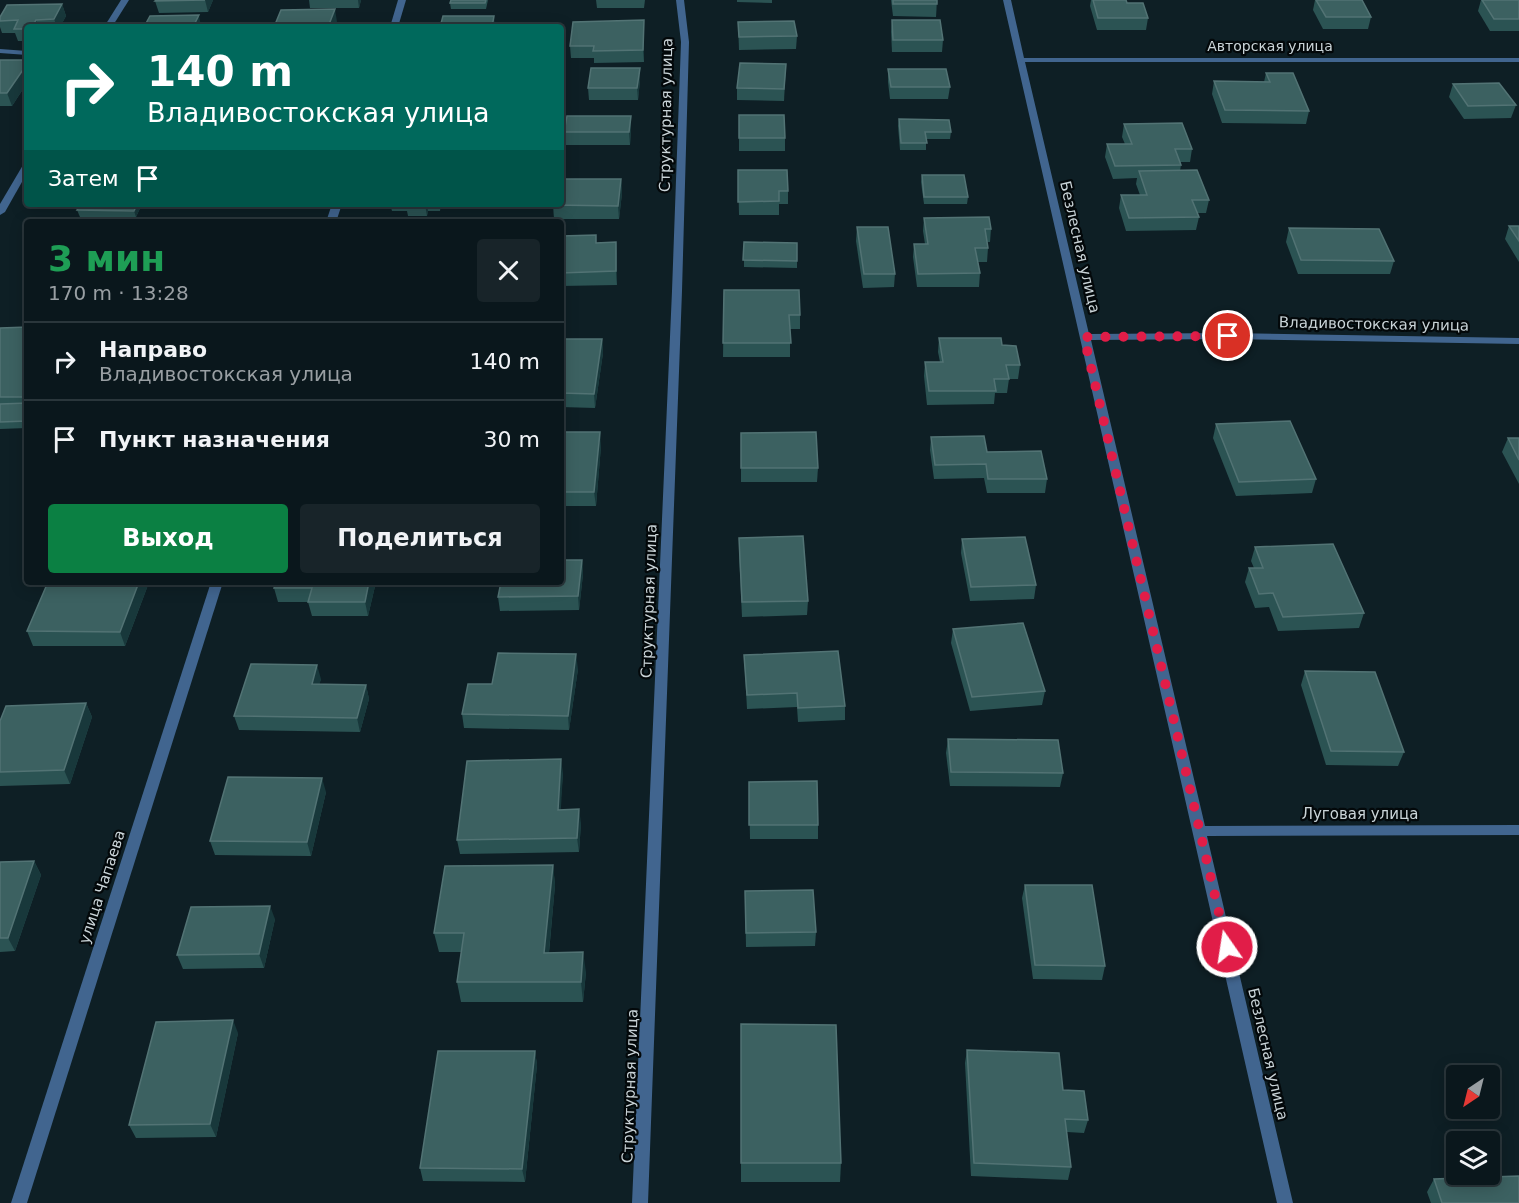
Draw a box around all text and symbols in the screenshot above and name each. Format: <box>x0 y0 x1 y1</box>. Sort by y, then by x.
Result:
street label: Структурная улица <box>656 38 676 192</box>
street label: Авторская улица <box>1207 38 1333 54</box>
text: 140 m <box>147 47 293 96</box>
icon: right <box>48 48 126 126</box>
text: Владивостокская улица <box>147 97 490 128</box>
icon: arrive <box>131 162 164 195</box>
text: Затем <box>48 166 119 191</box>
street label: Безлесная улица <box>1056 179 1104 315</box>
text: 3 мин <box>48 238 165 279</box>
button: close <box>477 239 540 302</box>
text: 170 m · 13:28 <box>48 281 189 305</box>
pin <box>1202 310 1253 361</box>
street label: Владивостокская улица <box>1279 313 1469 335</box>
icon: arrive <box>1211 319 1244 352</box>
text: Направо <box>99 337 207 362</box>
icon: right <box>48 345 81 378</box>
text: 140 m <box>470 349 540 374</box>
text: Владивостокская улица <box>99 362 353 386</box>
icon: arrive <box>48 423 81 456</box>
text: Пункт назначения <box>99 427 330 452</box>
text: 30 m <box>484 427 540 452</box>
button: Выход <box>48 504 288 573</box>
button: Поделиться <box>300 504 540 573</box>
street label: Структурная улица <box>637 524 661 678</box>
street label: Луговая улица <box>1302 805 1418 823</box>
street label: улица Чапаева <box>75 828 129 946</box>
position arrow <box>1195 915 1259 979</box>
street label: Безлесная улица <box>1244 986 1292 1122</box>
street label: Структурная улица <box>618 1009 642 1163</box>
north arrow <box>1446 1065 1500 1119</box>
map controls <box>1446 1065 1500 1185</box>
button: layers <box>1446 1131 1500 1185</box>

